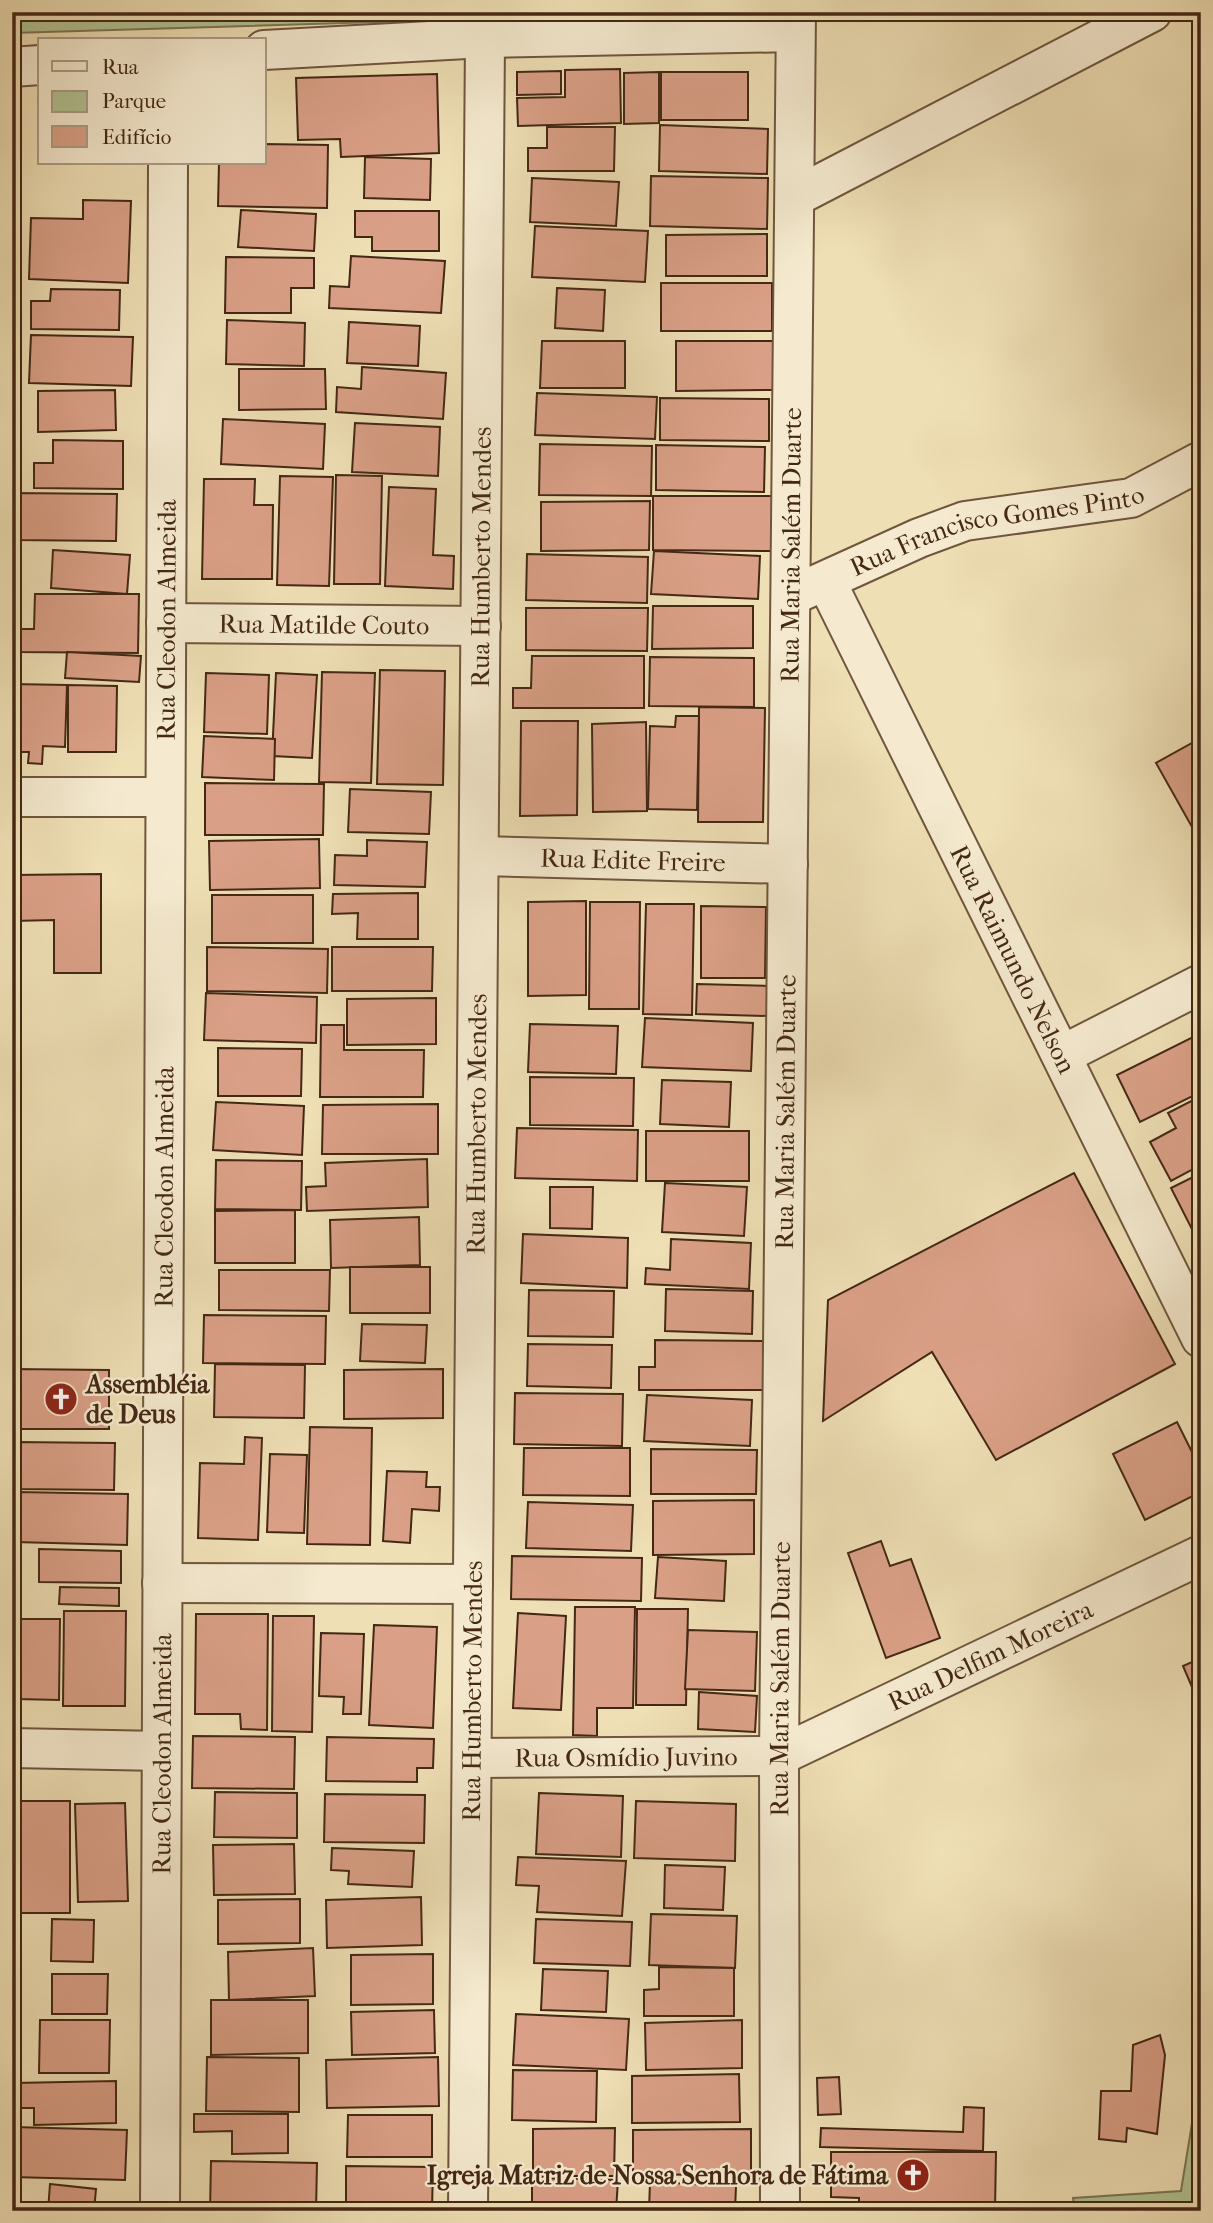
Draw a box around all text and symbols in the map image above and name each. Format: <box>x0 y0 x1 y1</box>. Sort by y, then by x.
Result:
legend <box>38 38 266 164</box>
text: Rua <box>102 55 139 79</box>
text: Parque <box>102 89 166 113</box>
text: Edifício <box>102 125 171 149</box>
street label: Rua Maria Salém Duarte <box>774 407 808 683</box>
street label: Rua Humberto Mendes <box>464 426 497 688</box>
street label: Rua Francisco Gomes Pinto <box>845 478 1150 583</box>
street label: Rua Cleodon Almeida <box>150 498 182 741</box>
street label: Rua Matilde Couto <box>218 608 430 641</box>
street label: Rua Raimundo Nelson <box>944 840 1083 1078</box>
street label: Rua Edite Freire <box>540 842 726 878</box>
street label: Rua Maria Salém Duarte <box>768 974 802 1250</box>
street label: Rua Humberto Mendes <box>460 993 493 1255</box>
street label: Rua Cleodon Almeida <box>148 1065 180 1308</box>
place label: Assembléia de Deus <box>84 1369 210 1430</box>
church icon: Assembléia de Deus <box>42 1380 80 1418</box>
street label: Rua Maria Salém Duarte <box>763 1541 797 1817</box>
street label: Rua Humberto Mendes <box>456 1560 489 1822</box>
street label: Rua Delfim Moreira <box>883 1593 1099 1717</box>
street label: Rua Cleodon Almeida <box>146 1632 178 1875</box>
street label: Rua Osmídio Juvino <box>514 1741 738 1773</box>
church icon: Igreja Matriz de Nossa Senhora de Fátima <box>894 2156 932 2194</box>
place label: Igreja Matriz de Nossa Senhora de Fátima <box>427 2160 889 2191</box>

